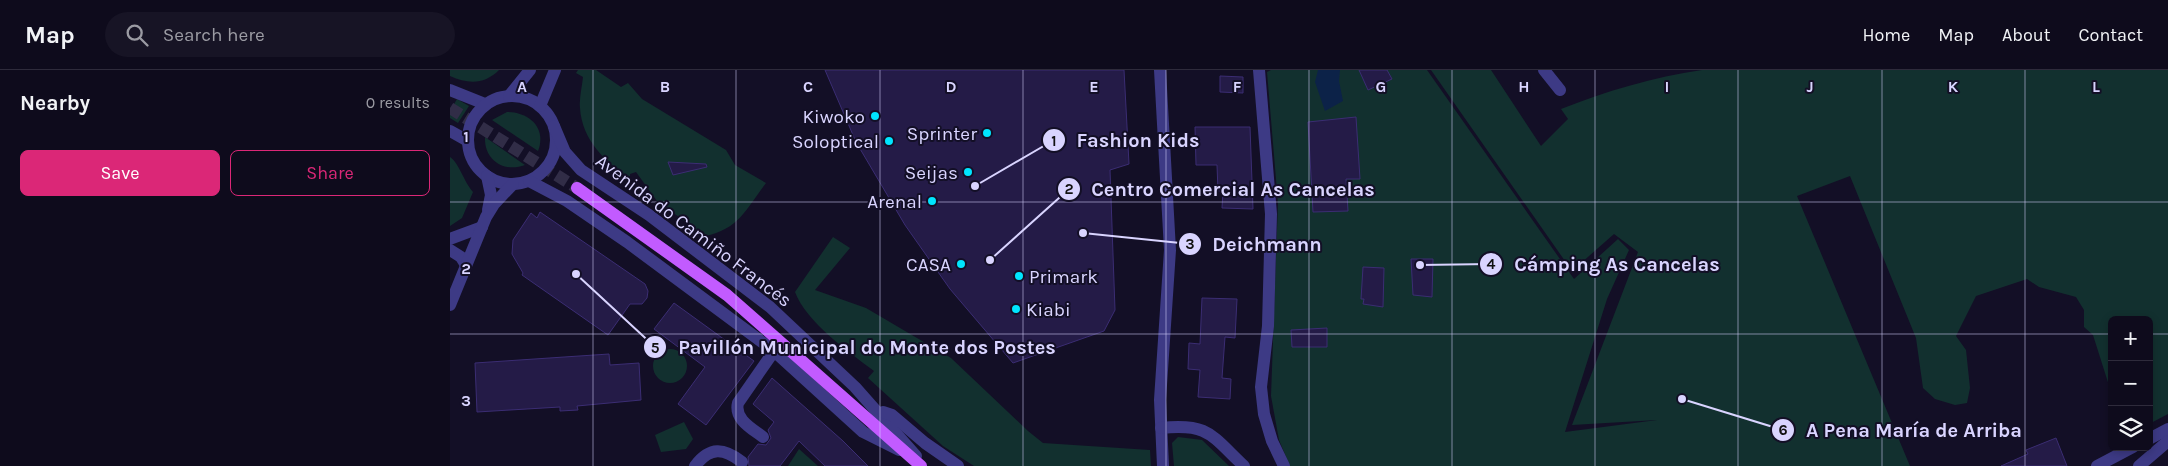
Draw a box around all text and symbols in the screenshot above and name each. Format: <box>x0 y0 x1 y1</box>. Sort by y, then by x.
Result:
search box <box>105 12 455 57</box>
text: Map <box>25 21 75 49</box>
icon: search <box>123 21 151 49</box>
text: Search here <box>163 24 265 46</box>
text: Home <box>1862 24 1910 46</box>
text: Map <box>1938 24 1974 46</box>
text: About <box>2002 24 2051 46</box>
text: Contact <box>2079 24 2143 46</box>
text: A <box>517 77 527 96</box>
text: B <box>660 77 670 96</box>
text: C <box>803 77 813 96</box>
text: D <box>946 77 957 96</box>
text: E <box>1089 77 1099 96</box>
text: F <box>1233 77 1242 96</box>
text: G <box>1376 77 1386 96</box>
text: H <box>1518 77 1530 96</box>
text: I <box>1665 77 1669 96</box>
text: J <box>1806 77 1814 96</box>
text: K <box>1948 77 1959 96</box>
text: L <box>2092 77 2100 96</box>
text: Nearby <box>20 91 90 115</box>
text: 0 results <box>366 93 430 112</box>
place label: Kiwoko <box>803 106 865 128</box>
marker: Kiwoko <box>869 110 881 122</box>
place label: Sprinter <box>907 123 977 145</box>
callout: Fashion Kids <box>1042 123 1210 158</box>
text: 1 <box>463 127 469 146</box>
marker: Sprinter <box>981 127 993 139</box>
text: Fashion Kids <box>1076 129 1200 152</box>
place label: Soloptical <box>792 131 879 153</box>
text: 1 <box>1051 132 1057 150</box>
marker: Soloptical <box>883 135 895 147</box>
button: Save <box>20 150 220 196</box>
button: Share <box>230 150 430 196</box>
street label: Avenida do Camiño Francés <box>591 150 796 312</box>
place label: Seijas <box>905 162 958 184</box>
marker: Seijas <box>962 166 974 178</box>
callout: Centro Comercial As Cancelas <box>1057 171 1385 206</box>
text: Centro Comercial As Cancelas <box>1091 178 1375 201</box>
text: 2 <box>1064 180 1074 198</box>
place label: Arenal <box>867 191 922 213</box>
marker: Arenal <box>926 195 938 207</box>
callout: Deichmann <box>1177 226 1332 261</box>
text: Deichmann <box>1212 233 1322 256</box>
text: 3 <box>1185 235 1195 253</box>
callout: Cámping As Cancelas <box>1479 246 1730 281</box>
text: Cámping As Cancelas <box>1514 253 1720 276</box>
place label: CASA <box>906 254 951 276</box>
text: 4 <box>1487 255 1496 273</box>
marker: CASA <box>955 258 967 270</box>
text: 2 <box>461 259 471 278</box>
place label: Primark <box>1029 266 1098 288</box>
marker: Primark <box>1013 270 1025 282</box>
place label: Kiabi <box>1026 299 1071 321</box>
marker: Kiabi <box>1010 303 1022 315</box>
map controls <box>2108 316 2153 451</box>
button: + <box>2108 316 2153 361</box>
callout: Pavillón Municipal do Monte dos Postes <box>643 330 1066 365</box>
text: Pavillón Municipal do Monte dos Postes <box>678 336 1056 359</box>
text: 5 <box>651 339 660 357</box>
button: − <box>2108 361 2153 406</box>
text: 3 <box>461 391 471 410</box>
button: layers <box>2108 406 2153 451</box>
callout: A Pena María de Arriba <box>1771 412 2032 447</box>
text: A Pena María de Arriba <box>1806 419 2022 442</box>
text: 6 <box>1778 421 1788 439</box>

